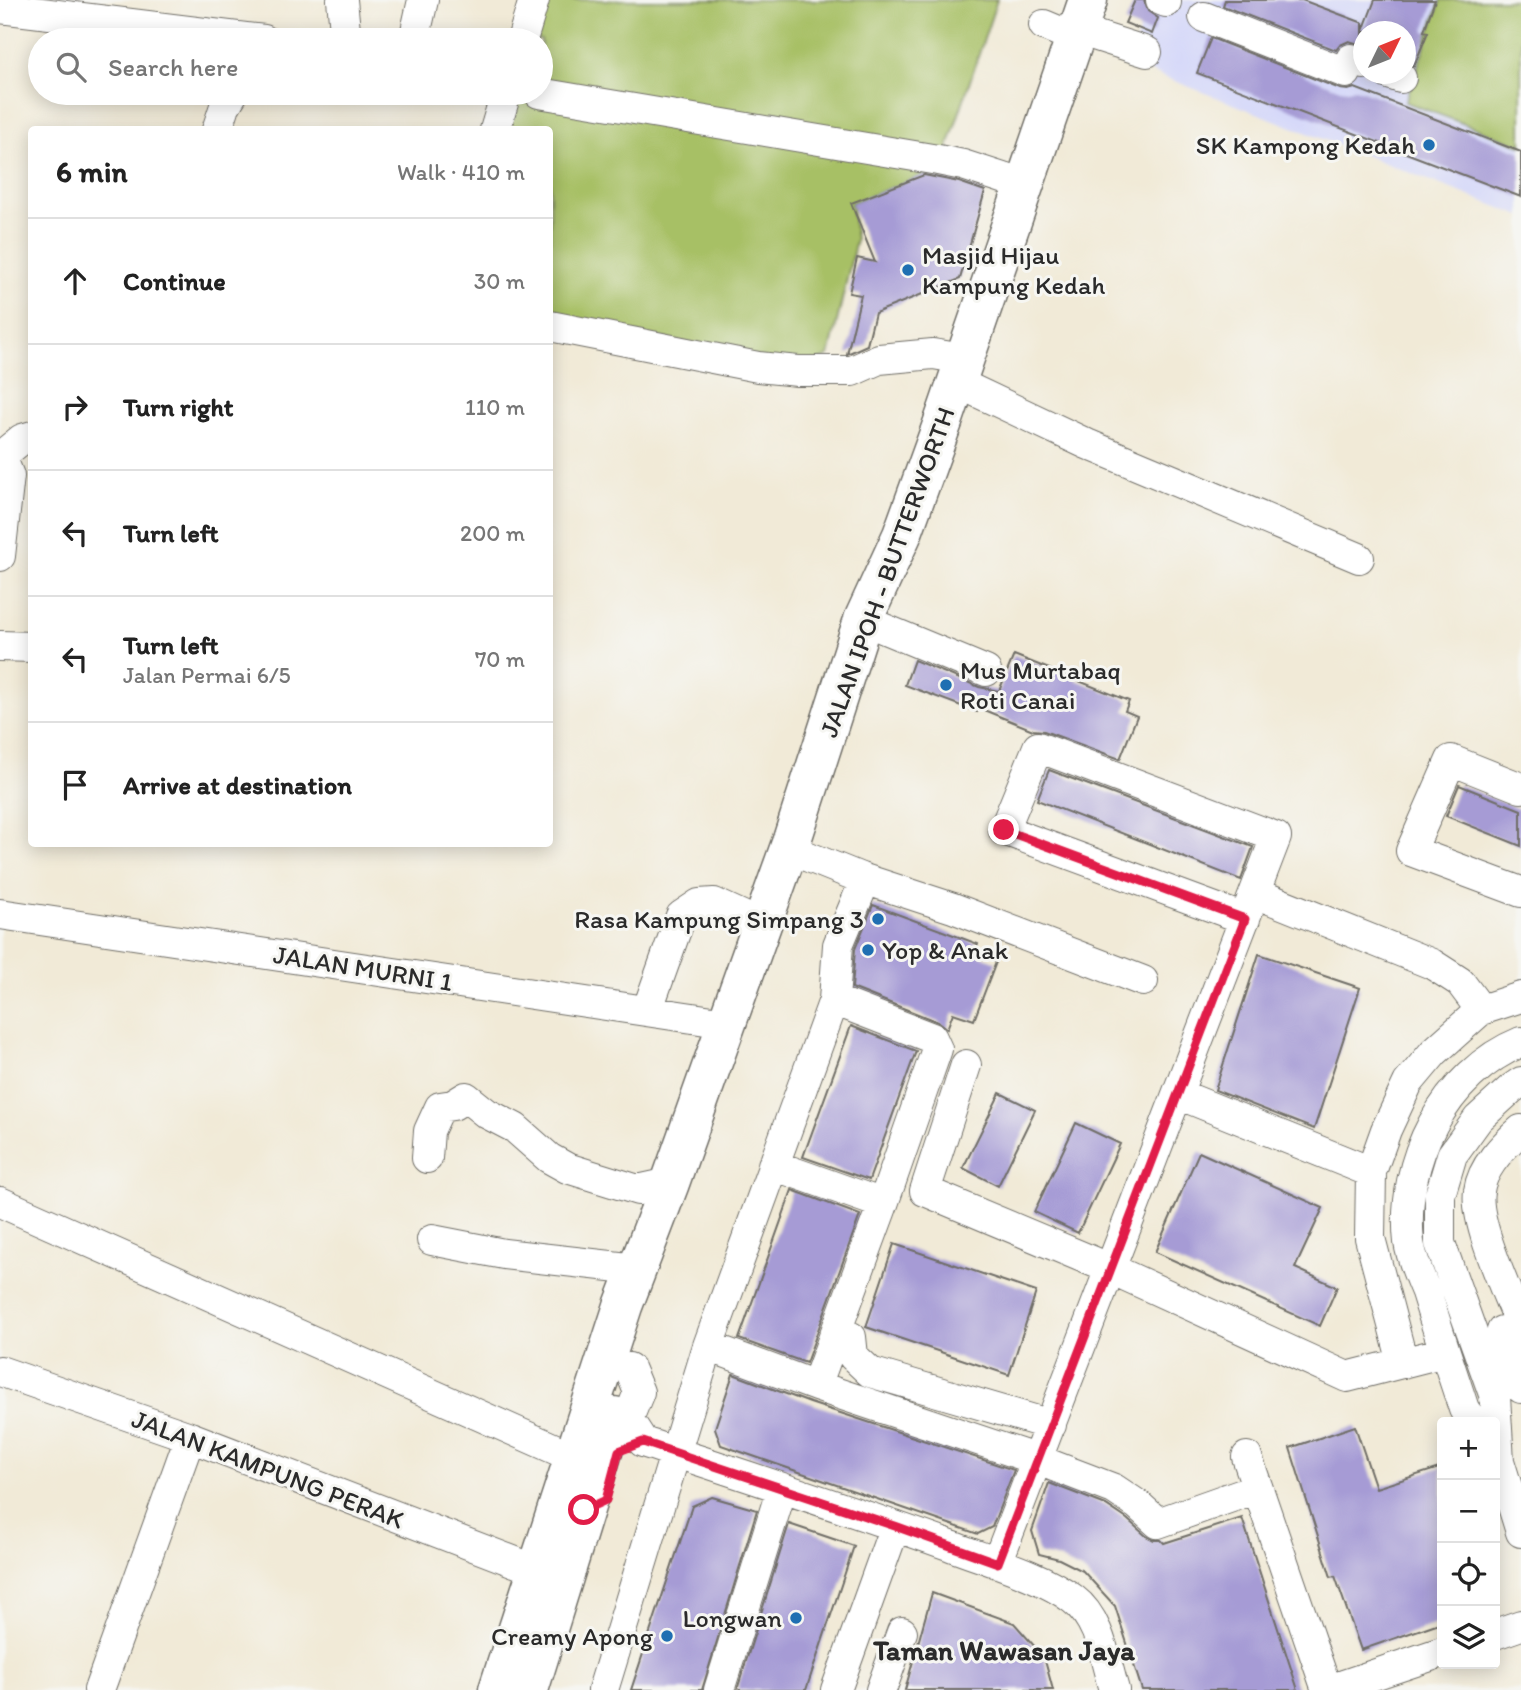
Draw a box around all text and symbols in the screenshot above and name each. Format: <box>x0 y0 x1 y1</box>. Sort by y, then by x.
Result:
north arrow <box>1353 21 1416 84</box>
search box <box>28 28 553 105</box>
icon: search <box>52 48 90 86</box>
text: Search here <box>108 51 238 83</box>
place label: SK Kampong Kedah <box>1196 129 1415 161</box>
marker: SK Kampong Kedah <box>1421 137 1437 153</box>
text: 6 min <box>56 153 128 190</box>
text: Walk · 410 m <box>397 158 525 186</box>
place label: Masjid Hijau Kampung Kedah <box>922 239 1106 301</box>
icon: ahead <box>56 262 94 300</box>
marker: Masjid Hijau Kampung Kedah <box>900 262 916 278</box>
text: Continue <box>123 265 226 297</box>
text: 30 m <box>474 267 525 295</box>
icon: right <box>56 388 94 426</box>
text: Turn right <box>123 391 234 423</box>
text: 110 m <box>465 393 525 421</box>
street label: JALAN IPOH - BUTTERWORTH <box>812 402 962 742</box>
icon: left <box>56 514 94 552</box>
text: Turn left <box>123 517 219 549</box>
text: 200 m <box>460 519 525 547</box>
text: Turn left <box>123 629 219 661</box>
icon: left <box>56 640 94 678</box>
text: 70 m <box>475 645 525 673</box>
place label: Mus Murtabaq Roti Canai <box>960 654 1121 716</box>
text: Jalan Permai 6/5 <box>123 661 291 689</box>
marker: Mus Murtabaq Roti Canai <box>938 677 954 693</box>
icon: arrive <box>56 766 94 804</box>
text: Arrive at destination <box>123 769 352 801</box>
route end <box>988 814 1019 845</box>
place label: Rasa Kampung Simpang 3 <box>574 903 864 935</box>
marker: Rasa Kampung Simpang 3 <box>870 911 886 927</box>
place label: Yop & Anak <box>882 934 1009 966</box>
street label: JALAN MURNI 1 <box>271 938 455 998</box>
marker: Yop & Anak <box>860 942 876 958</box>
street label: JALAN KAMPUNG PERAK <box>128 1402 408 1536</box>
map controls <box>1437 1417 1500 1669</box>
button: + <box>1437 1417 1500 1480</box>
button: − <box>1437 1480 1500 1543</box>
route start <box>568 1494 599 1525</box>
button: locate <box>1437 1543 1500 1606</box>
place label: Longwan <box>682 1602 782 1634</box>
button: layers <box>1437 1606 1500 1669</box>
marker: Longwan <box>788 1610 804 1626</box>
place label: Creamy Apong <box>491 1620 654 1652</box>
marker: Creamy Apong <box>659 1628 675 1644</box>
district label: Taman Wawasan Jaya <box>872 1633 1135 1667</box>

